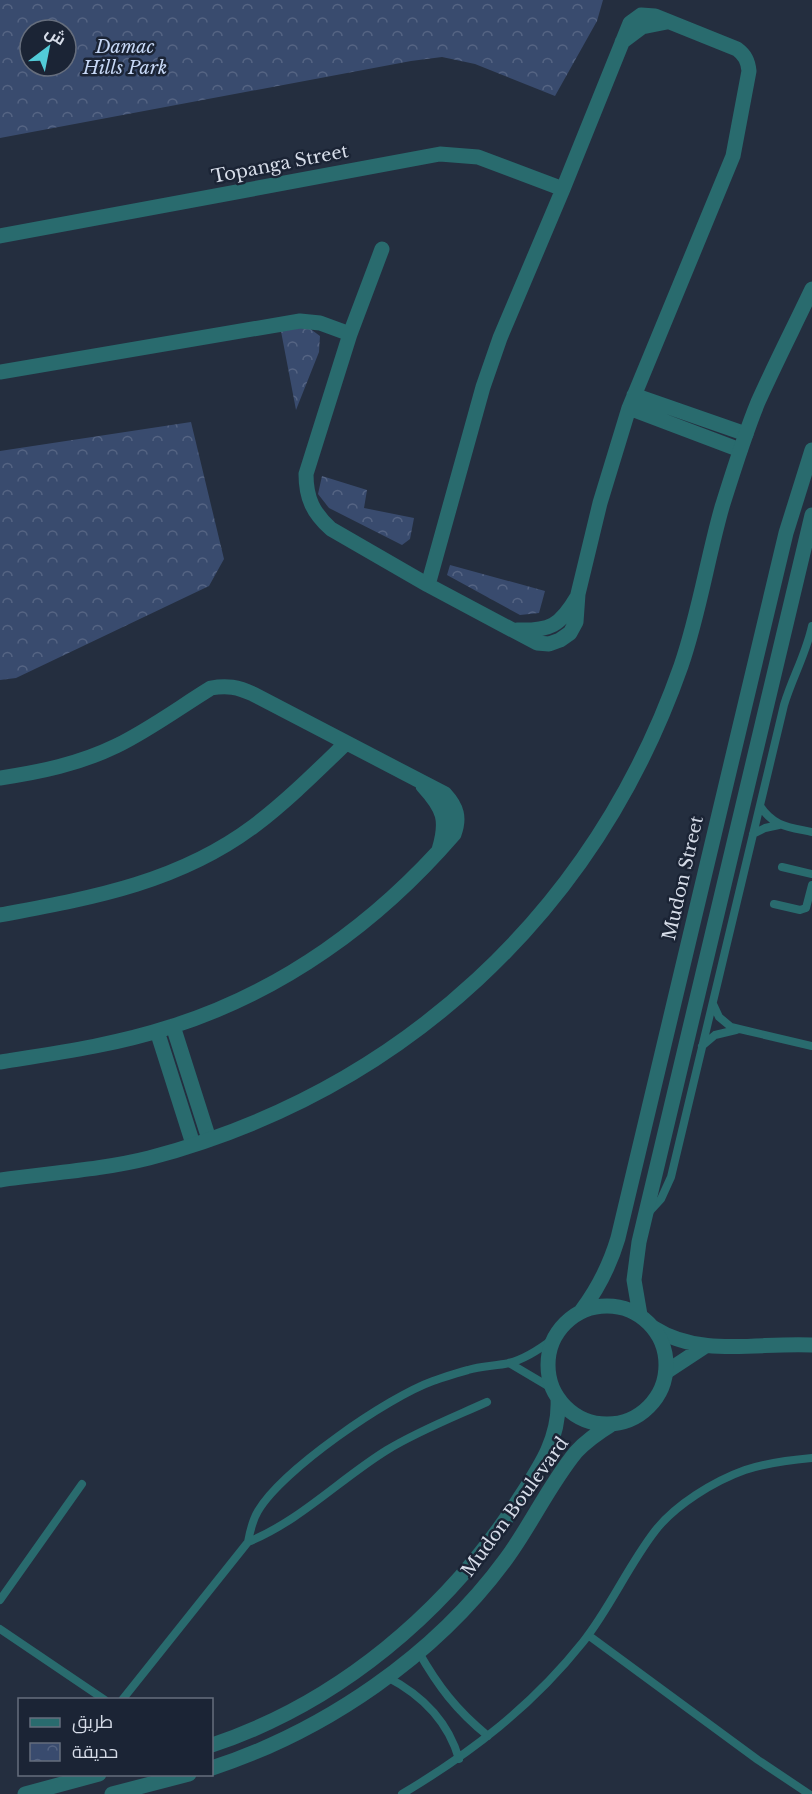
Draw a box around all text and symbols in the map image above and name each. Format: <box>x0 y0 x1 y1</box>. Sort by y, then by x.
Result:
north arrow <box>18 18 78 78</box>
text: ش <box>42 21 70 49</box>
park label: Damac Hills Park <box>82 36 167 79</box>
street label: Topanga Street <box>210 140 350 188</box>
street label: Mudon Street <box>658 813 708 942</box>
street label: Mudon Boulevard <box>457 1433 573 1581</box>
legend <box>18 1698 213 1776</box>
text: طريق <box>72 1711 113 1734</box>
text: حديقة <box>72 1741 118 1763</box>

